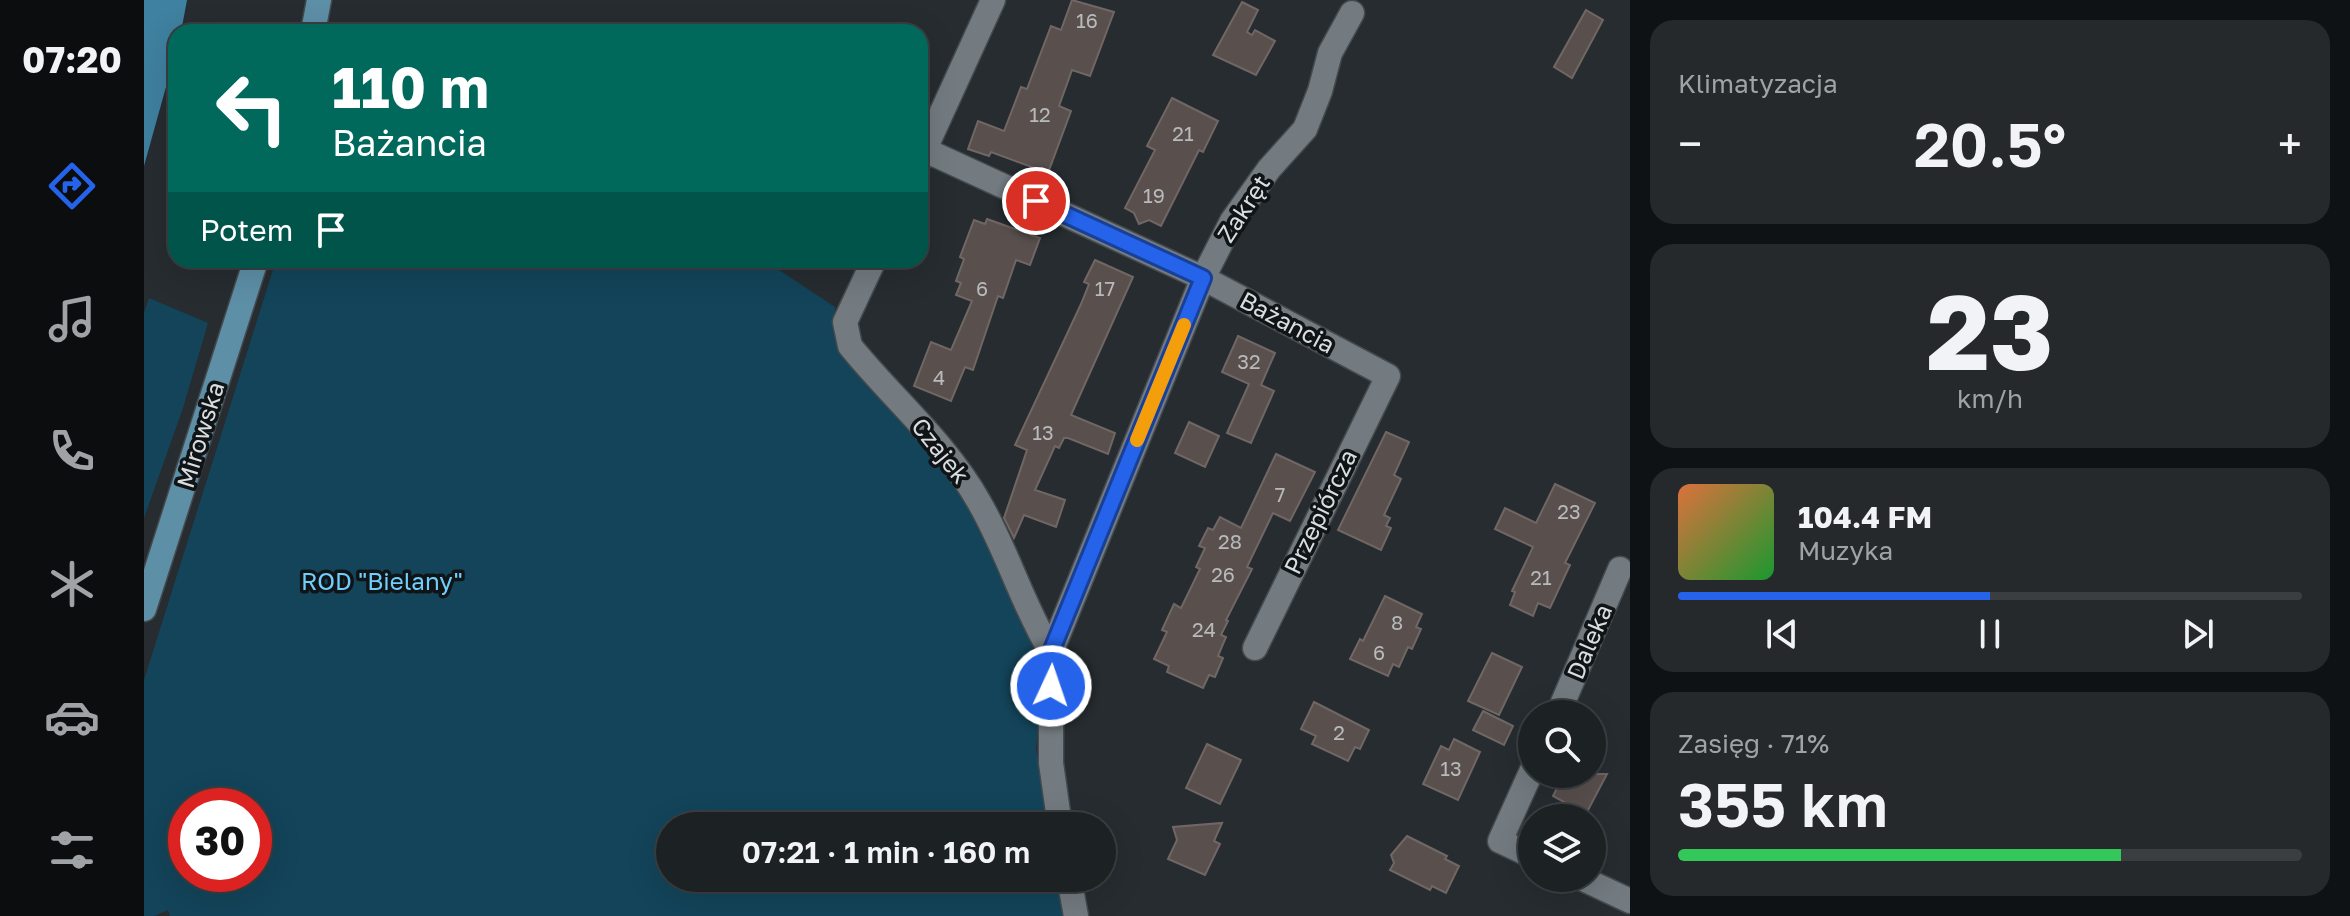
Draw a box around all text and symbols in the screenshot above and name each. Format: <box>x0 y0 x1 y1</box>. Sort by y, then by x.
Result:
house number: 16 <box>1076 8 1098 32</box>
text: 07:20 <box>22 38 122 81</box>
text: 110 m <box>332 53 489 120</box>
icon: left <box>200 56 304 160</box>
text: Klimatyzacja <box>1678 68 1838 99</box>
house number: 12 <box>1029 102 1051 126</box>
text: 20.5° <box>1914 108 2066 180</box>
text: − <box>1678 117 1702 170</box>
text: + <box>2278 117 2302 170</box>
text: Bażancia <box>332 121 487 164</box>
house number: 21 <box>1172 121 1194 145</box>
icon: directions <box>44 158 100 214</box>
pin <box>1002 167 1070 235</box>
street label: Zakręt <box>1210 169 1275 247</box>
icon: arrive <box>1014 179 1058 223</box>
house number: 19 <box>1143 183 1165 207</box>
icon: arrive <box>309 208 353 252</box>
text: Potem <box>200 212 293 248</box>
text: 23 <box>1927 268 2053 393</box>
house number: 6 <box>976 276 988 300</box>
house number: 17 <box>1095 276 1115 300</box>
street label: Bażancia <box>1235 285 1340 359</box>
icon: music <box>44 291 100 347</box>
house number: 32 <box>1237 349 1261 373</box>
house number: 4 <box>933 365 945 389</box>
street label: Mirowska <box>170 378 229 491</box>
text: km/h <box>1957 383 2023 414</box>
street label: Czajek <box>906 411 976 489</box>
house number: 13 <box>1032 420 1054 444</box>
icon: phone <box>44 423 100 479</box>
street label: Przepiórcza <box>1277 444 1362 578</box>
house number: 7 <box>1275 482 1285 506</box>
house number: 23 <box>1557 499 1581 523</box>
text: 104.4 FM <box>1798 499 1932 535</box>
house number: 28 <box>1218 529 1242 553</box>
text: Muzyka <box>1798 535 1893 566</box>
icon: climate <box>44 556 100 612</box>
house number: 26 <box>1211 562 1235 586</box>
house number: 21 <box>1530 565 1552 589</box>
park label: ROD "Bielany" <box>301 566 463 595</box>
street label: Daleka <box>1560 600 1617 683</box>
house number: 8 <box>1391 610 1403 634</box>
icon: previous <box>1760 612 1804 656</box>
icon: pause <box>1968 612 2012 656</box>
icon: next <box>2176 612 2220 656</box>
house number: 24 <box>1192 617 1216 641</box>
house number: 6 <box>1373 640 1385 664</box>
position arrow <box>1009 644 1093 728</box>
icon: car <box>44 689 100 745</box>
map controls <box>1518 700 1606 892</box>
button: search <box>1518 700 1606 788</box>
house number: 2 <box>1333 720 1345 744</box>
text: Zasięg · 71% <box>1678 728 1829 759</box>
house number: 13 <box>1440 756 1462 780</box>
text: 355 km <box>1678 768 1888 840</box>
speed limit sign: 30 <box>168 788 272 892</box>
button: layers <box>1518 804 1606 892</box>
icon: filters <box>44 822 100 878</box>
text: 07:21 · 1 min · 160 m <box>742 834 1030 870</box>

